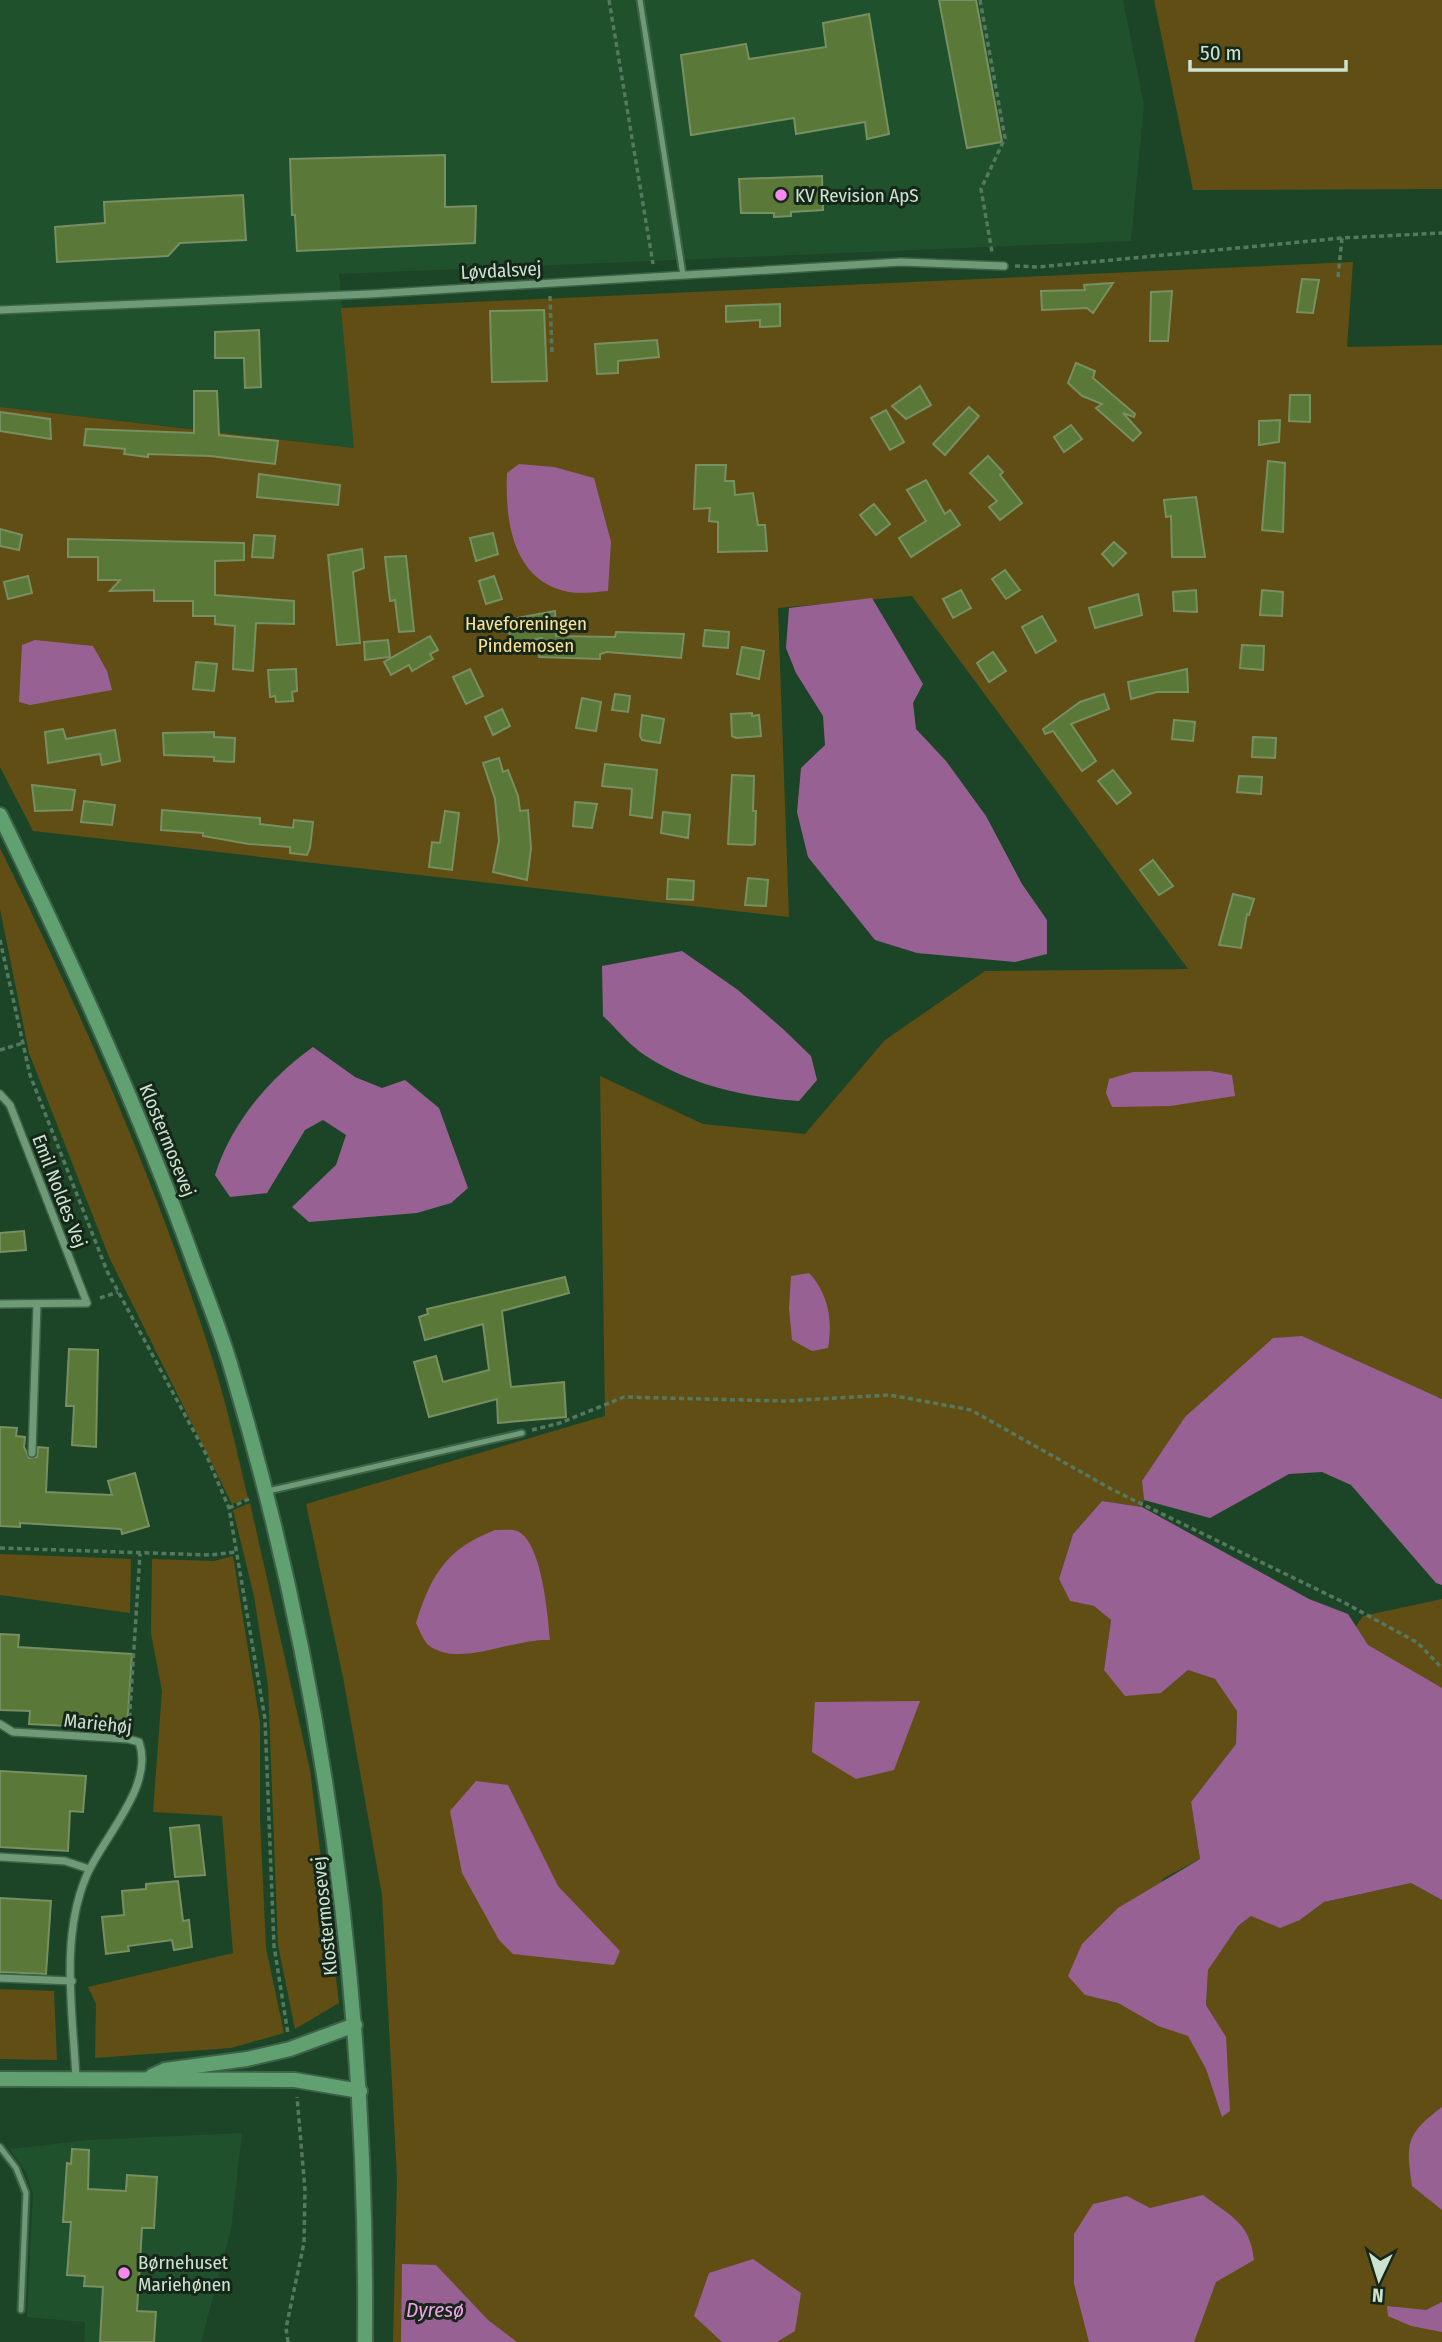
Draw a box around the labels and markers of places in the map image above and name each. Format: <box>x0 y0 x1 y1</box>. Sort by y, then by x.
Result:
place label: KV Revision ApS <box>795 184 919 207</box>
marker: KV Revision ApS <box>773 187 789 203</box>
place label: Børnehuset Mariehønen <box>138 2251 231 2296</box>
marker: Børnehuset Mariehønen <box>116 2265 132 2281</box>

